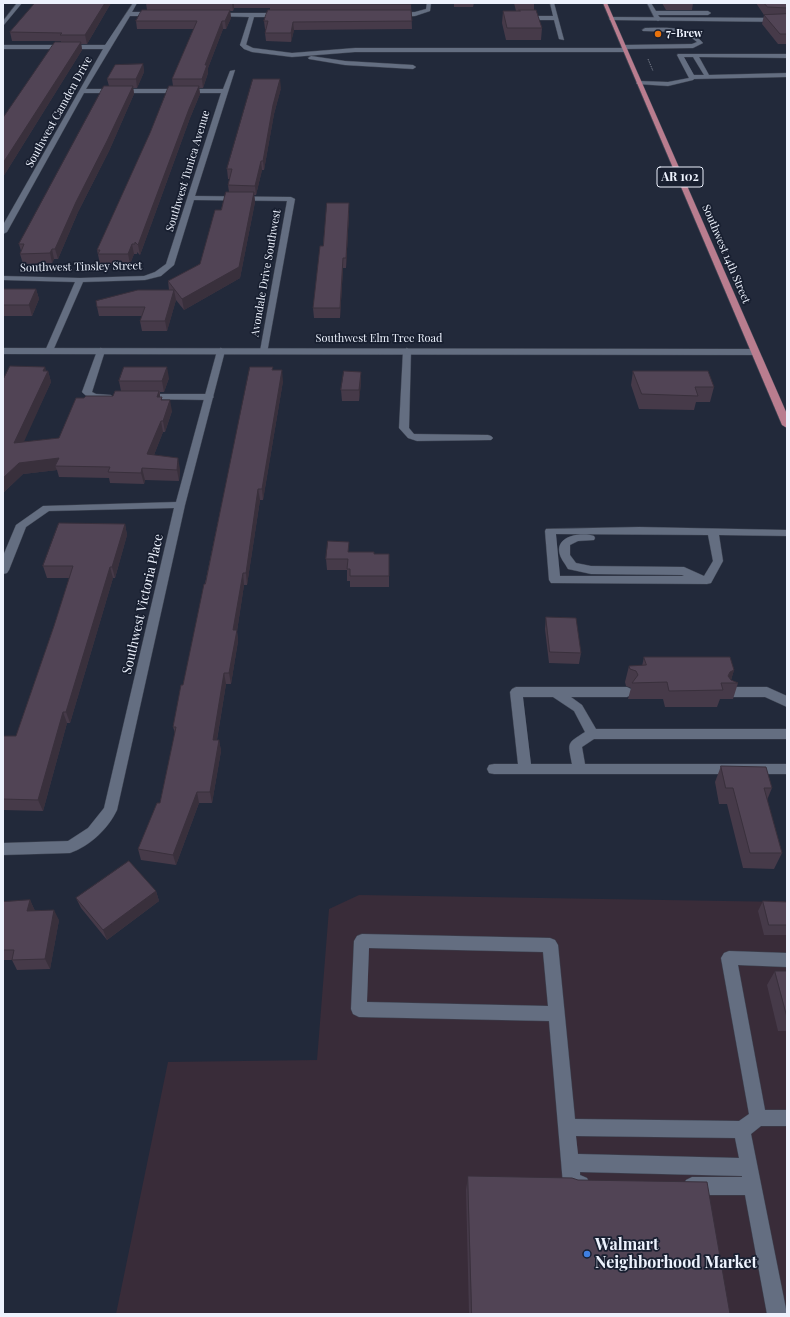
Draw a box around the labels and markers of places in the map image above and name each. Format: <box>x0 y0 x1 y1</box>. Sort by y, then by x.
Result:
place label: 7-Brew <box>666 27 703 41</box>
marker: 7-Brew <box>653 29 663 39</box>
place label: Walmart Neighborhood Market <box>595 1235 757 1273</box>
marker: Walmart Neighborhood Market <box>582 1249 592 1259</box>

